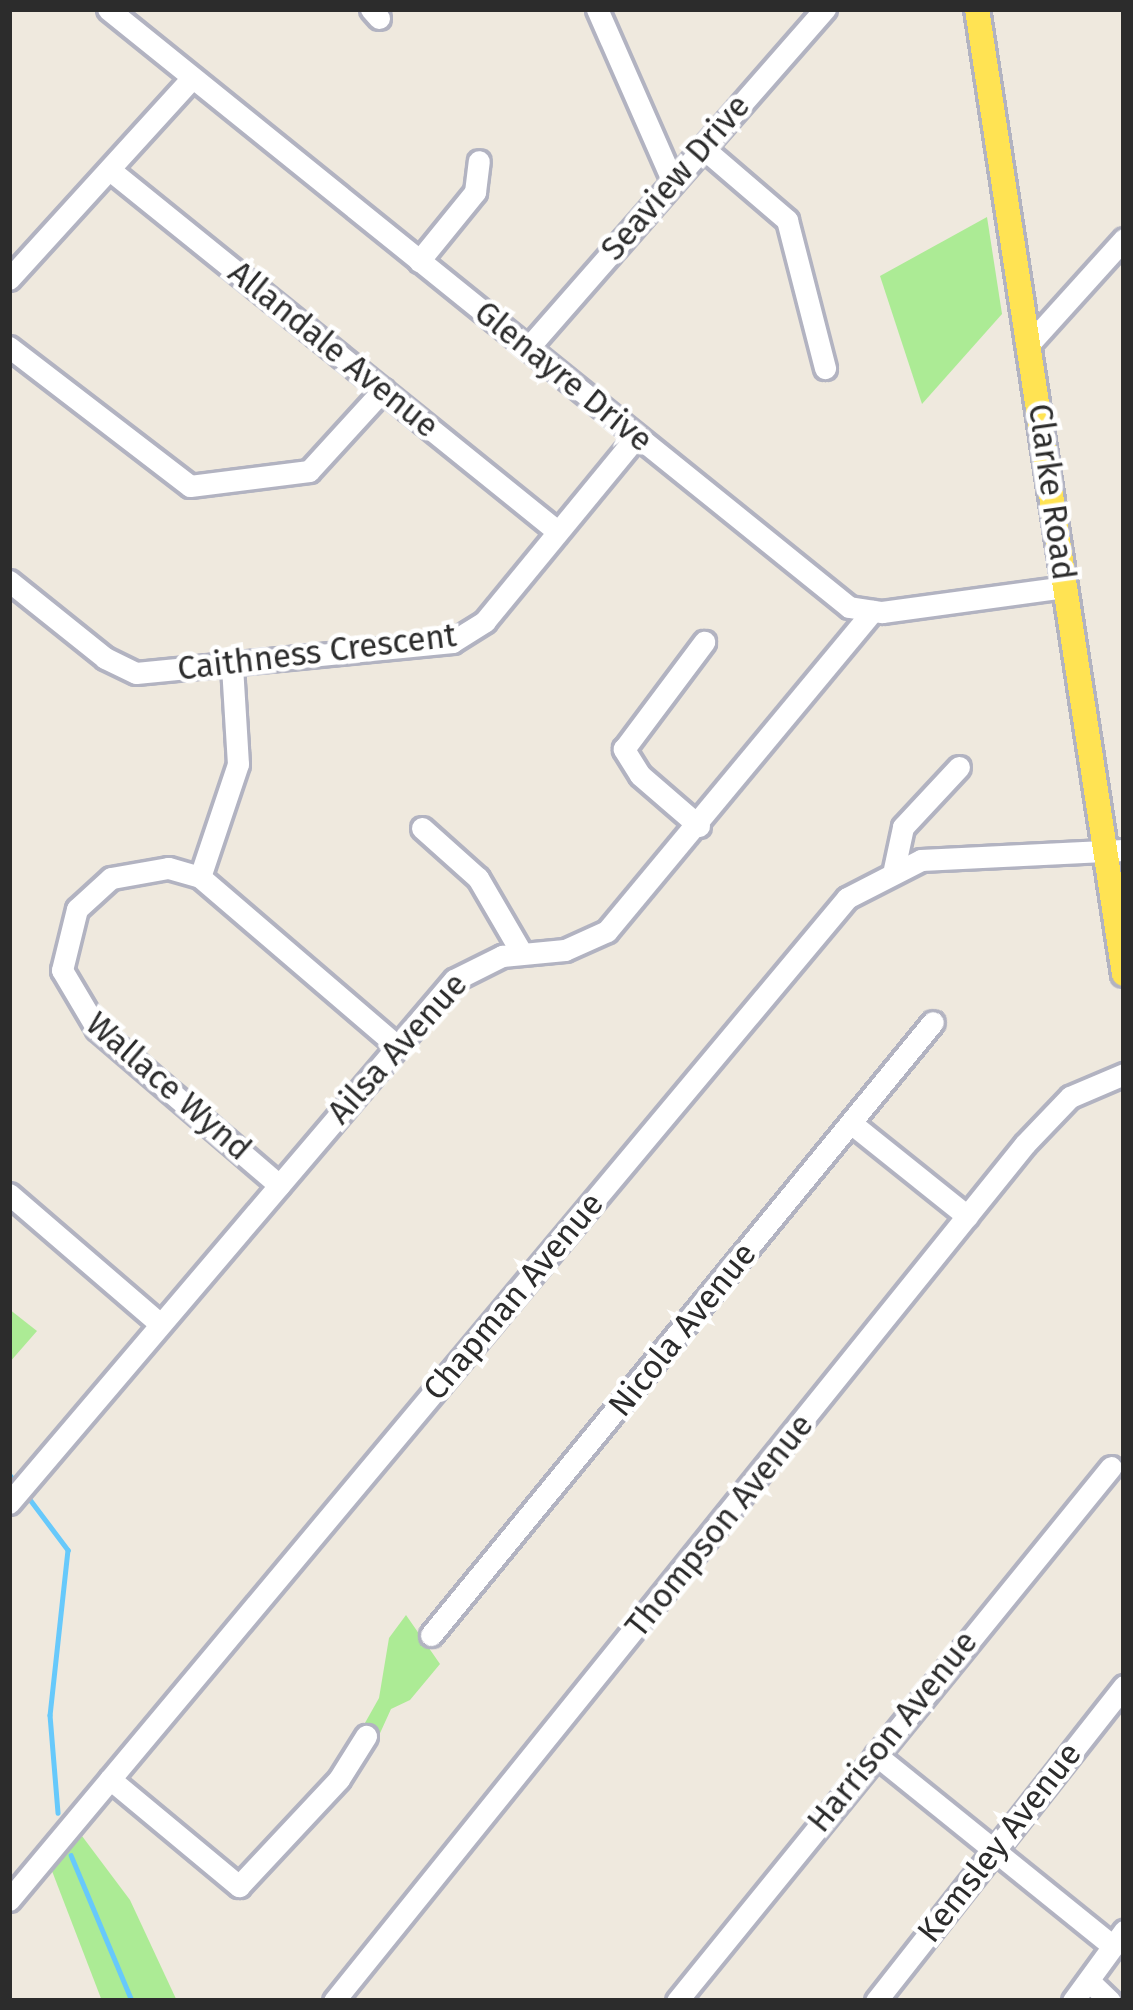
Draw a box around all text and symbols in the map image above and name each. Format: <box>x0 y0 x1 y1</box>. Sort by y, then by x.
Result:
street label: Seaview Drive <box>593 87 759 269</box>
street label: Allandale Avenue <box>220 253 446 447</box>
street label: Glenayre Drive <box>466 293 660 461</box>
street label: Clarke Road <box>1019 401 1083 583</box>
street label: Caithness Crescent <box>175 616 459 690</box>
street label: Ailsa Avenue <box>320 965 476 1133</box>
street label: Wallace Wynd <box>77 1005 259 1169</box>
street label: Chapman Avenue <box>416 1185 612 1409</box>
street label: Nicola Avenue <box>601 1235 765 1425</box>
street label: Thompson Avenue <box>618 1406 822 1646</box>
street label: Harrison Avenue <box>800 1623 986 1841</box>
street label: Kemsley Avenue <box>910 1735 1090 1951</box>

